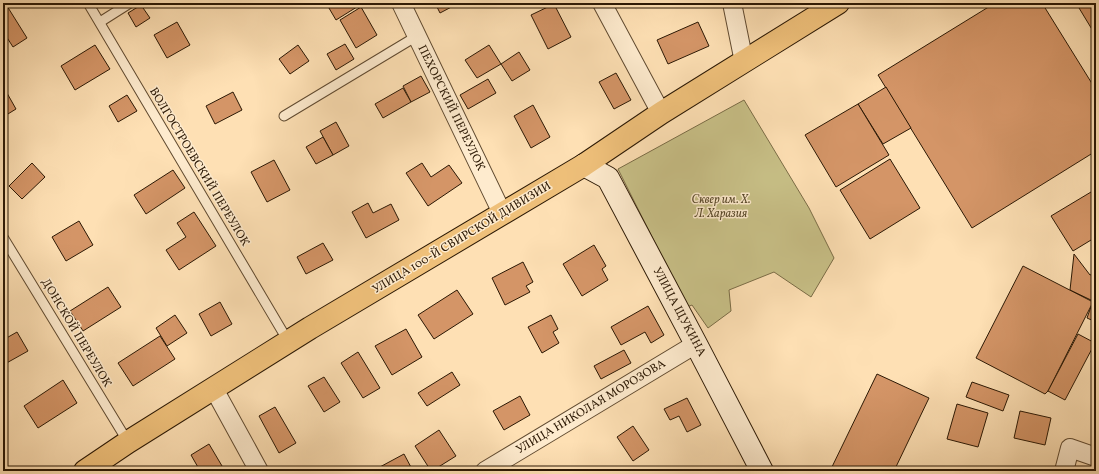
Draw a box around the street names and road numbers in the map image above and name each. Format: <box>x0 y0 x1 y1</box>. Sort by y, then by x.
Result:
street label: ПЕХОРСКИЙ ПЕРЕУЛОК <box>414 42 489 174</box>
street label: ВОЛГОСТРОЕВСКИЙ ПЕРЕУЛОК <box>145 84 254 249</box>
street label: УЛИЦА 100-Й СВИРСКОЙ ДИВИЗИИ <box>369 177 554 298</box>
street label: УЛИЦА ЩУКИНА <box>649 265 710 360</box>
street label: ДОНСКОЙ ПЕРЕУЛОК <box>37 275 116 390</box>
street label: УЛИЦА НИКОЛАЯ МОРОЗОВА <box>513 356 669 458</box>

